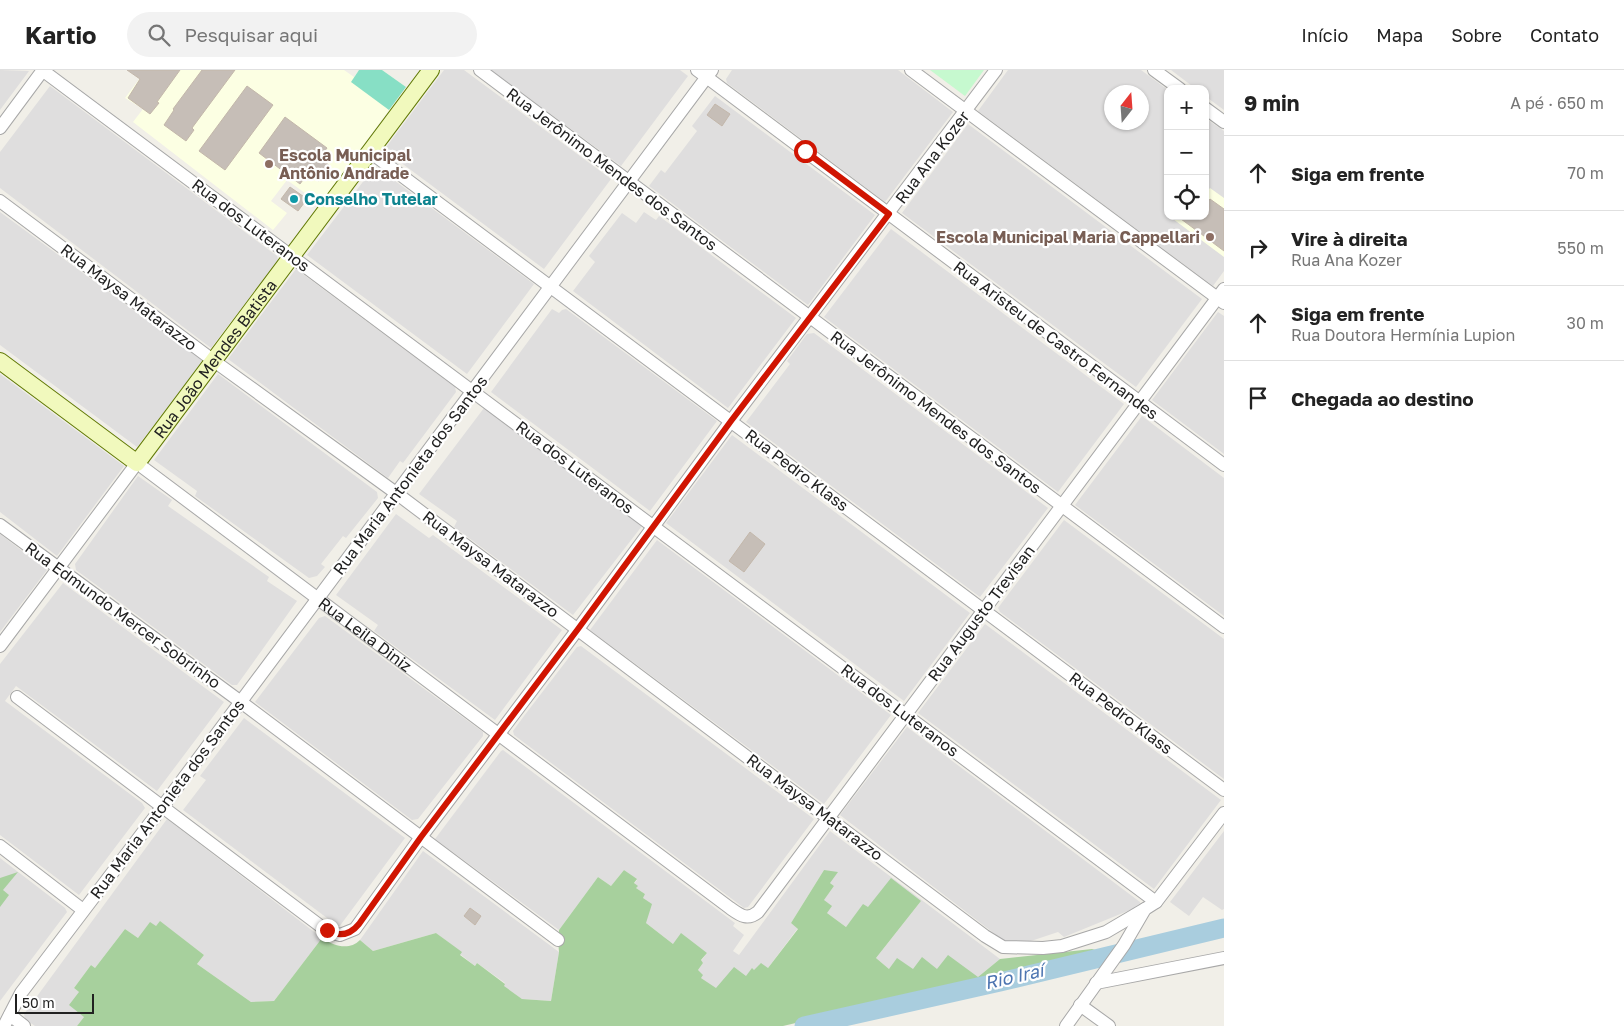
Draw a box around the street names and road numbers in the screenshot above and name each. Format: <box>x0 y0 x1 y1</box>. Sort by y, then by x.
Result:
street label: Rua Jerônimo Mendes dos Santos <box>503 83 721 255</box>
street label: Rua Ana Kozer <box>891 107 973 207</box>
street label: Rua dos Luteranos <box>188 174 314 276</box>
street label: Rua Maysa Matarazzo <box>57 239 201 355</box>
street label: Rua Aristeu de Castro Fernandes <box>950 256 1162 424</box>
street label: Rua João Mendes Batista <box>149 275 281 442</box>
street label: Rua Jerônimo Mendes dos Santos <box>827 326 1045 498</box>
street label: Rua Maria Antonieta dos Santos <box>329 371 491 579</box>
street label: Rua dos Luteranos <box>512 416 638 518</box>
street label: Rua Pedro Klass <box>741 425 853 515</box>
street label: Rua Maysa Matarazzo <box>419 506 563 622</box>
street label: Rua Edmundo Mercer Sobrinho <box>21 537 225 693</box>
street label: Rua Augusto Trevisan <box>923 541 1039 685</box>
street label: Rua Leila Diniz <box>315 593 416 676</box>
street label: Rua dos Luteranos <box>837 659 963 761</box>
street label: Rua Pedro Klass <box>1065 668 1177 758</box>
street label: Rua Maria Antonieta dos Santos <box>86 695 248 903</box>
street label: Rua Maysa Matarazzo <box>743 749 887 865</box>

